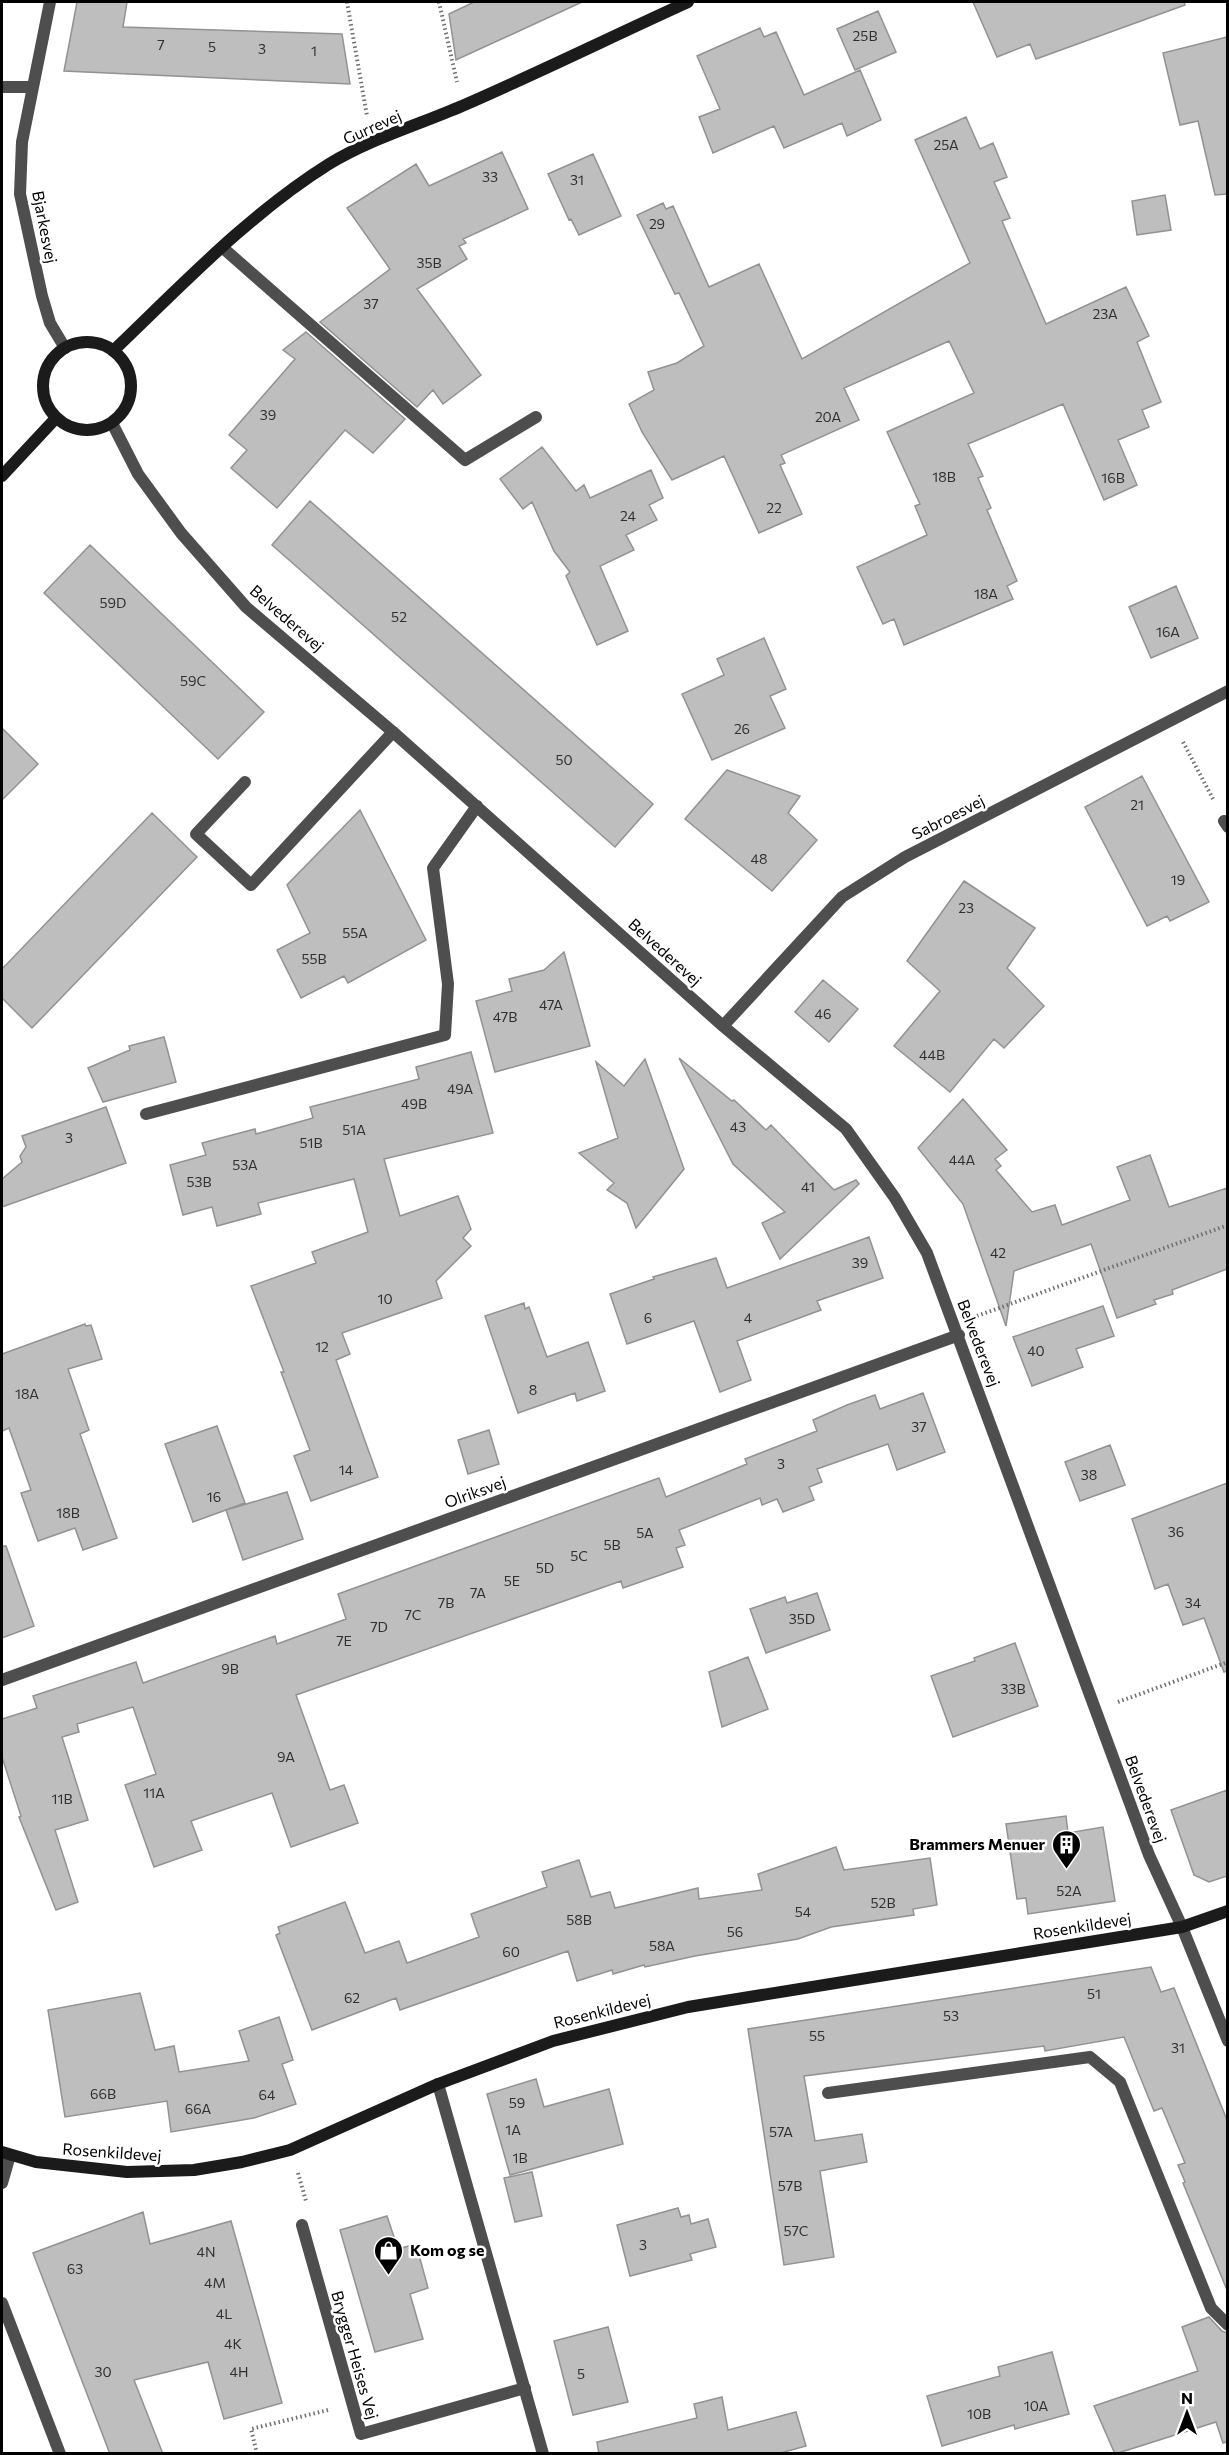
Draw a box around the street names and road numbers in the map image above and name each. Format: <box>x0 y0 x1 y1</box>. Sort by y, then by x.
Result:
street label: Gurrevej <box>340 105 404 148</box>
street label: Bjarkesvej <box>29 189 62 265</box>
street label: Belvederevej <box>247 580 328 655</box>
street label: Sabroesvej <box>908 790 987 843</box>
street label: Belvederevej <box>625 914 706 989</box>
street label: Belvederevej <box>954 1297 1005 1389</box>
street label: Olriksvej <box>442 1472 508 1511</box>
street label: Belvederevej <box>1122 1753 1171 1845</box>
street label: Rosenkildevej <box>1031 1908 1132 1943</box>
street label: Rosenkildevej <box>551 1989 652 2032</box>
street label: Rosenkildevej <box>62 2139 162 2164</box>
street label: Brygger Heises Vej <box>328 2288 383 2421</box>

